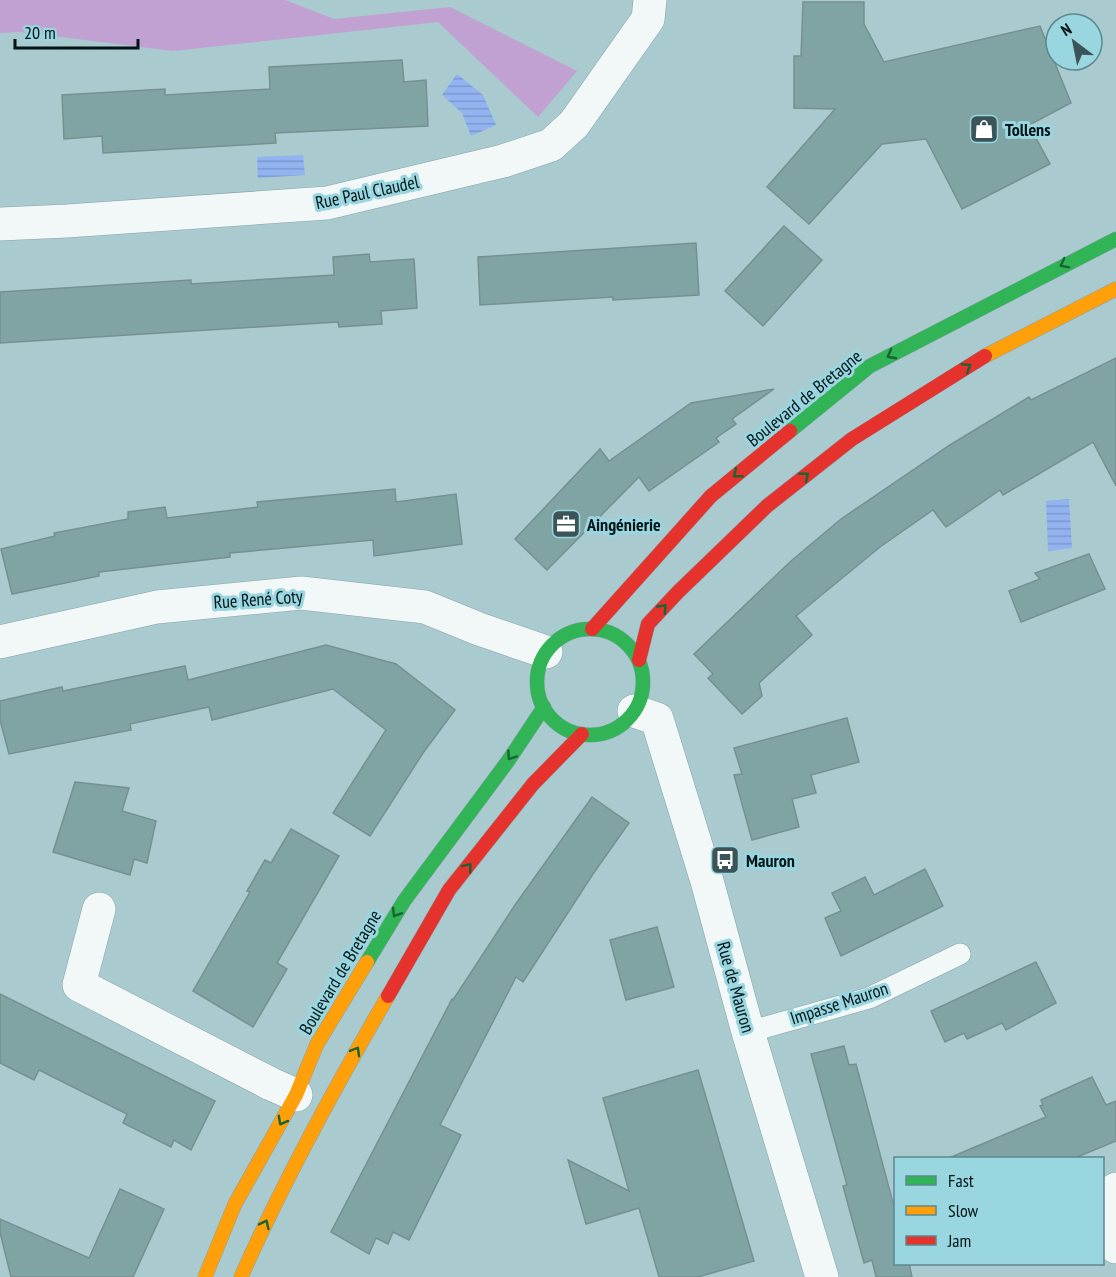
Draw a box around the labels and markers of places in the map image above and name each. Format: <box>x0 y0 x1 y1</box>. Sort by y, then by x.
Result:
shop icon: Tollens <box>968 113 1000 145</box>
place label: Tollens <box>1005 118 1051 141</box>
office icon: Aingénierie <box>550 508 582 540</box>
place label: Aingénierie <box>586 513 661 536</box>
bus stop icon: Mauron <box>709 844 741 876</box>
place label: Mauron <box>746 849 795 872</box>

